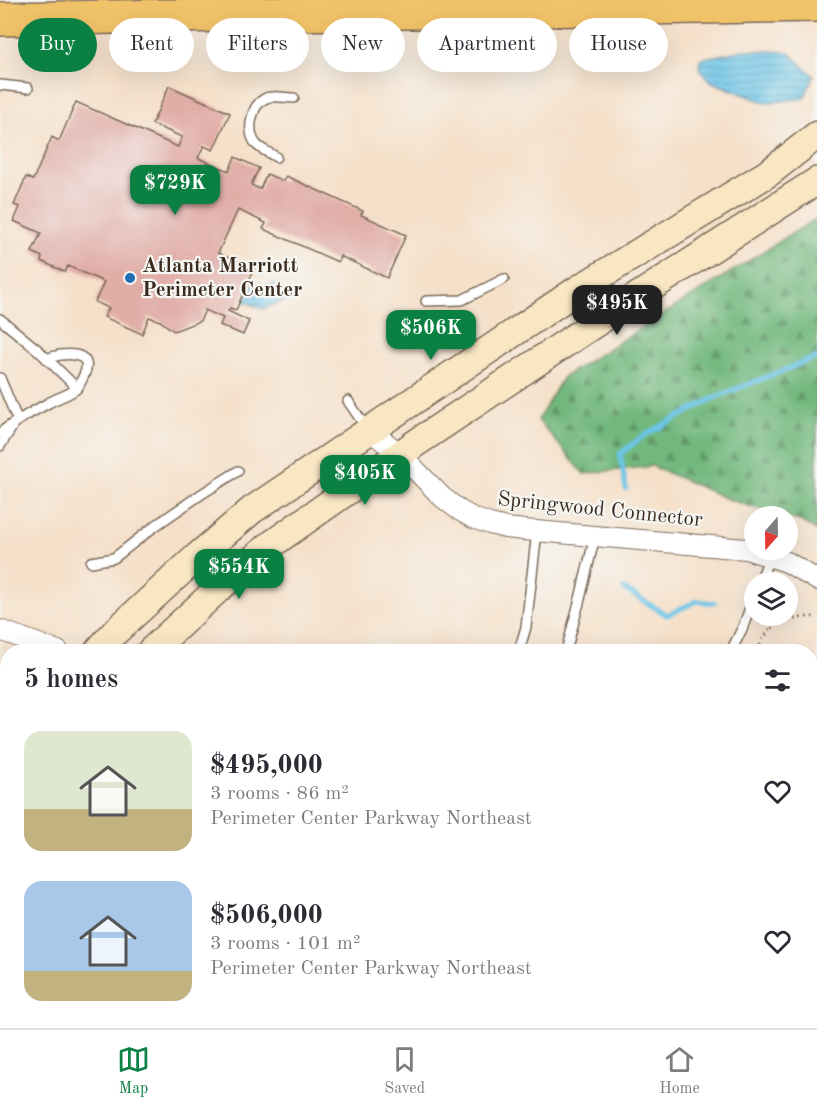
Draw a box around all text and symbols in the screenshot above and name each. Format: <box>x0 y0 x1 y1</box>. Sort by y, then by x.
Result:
chip: Buy <box>18 18 97 72</box>
chip: Rent <box>109 18 194 72</box>
chip: Filters <box>206 18 309 72</box>
chip: New <box>321 18 405 72</box>
chip: Apartment <box>417 18 557 72</box>
chip: House <box>569 18 668 72</box>
pin: $729K <box>133 165 217 216</box>
text: $729K <box>144 174 206 194</box>
place label: Atlanta Marriott Perimeter Center <box>142 256 302 301</box>
marker: Atlanta Marriott Perimeter Center <box>123 271 137 285</box>
pin: $495K <box>575 285 659 336</box>
text: $495K <box>586 294 648 314</box>
pin: $506K <box>389 310 473 361</box>
text: $506K <box>400 319 462 339</box>
pin: $405K <box>323 455 407 506</box>
text: $405K <box>334 464 396 484</box>
street label: Springwood Connector <box>496 489 704 531</box>
north arrow <box>744 506 798 560</box>
map controls <box>744 506 798 626</box>
pin: $554K <box>197 549 281 600</box>
text: $554K <box>208 558 270 578</box>
button: layers <box>744 572 798 626</box>
icon: filters <box>761 664 794 697</box>
text: 5 homes <box>24 667 118 693</box>
text: $495,000 <box>210 753 323 779</box>
icon: home <box>72 755 144 827</box>
icon: heart <box>761 775 794 808</box>
text: 3 rooms · 86 m² <box>210 784 349 804</box>
text: Perimeter Center Parkway Northeast <box>210 809 532 829</box>
text: $506,000 <box>210 903 323 929</box>
icon: home <box>72 905 144 977</box>
icon: heart <box>761 925 794 958</box>
text: 3 rooms · 101 m² <box>210 934 360 954</box>
text: Perimeter Center Parkway Northeast <box>210 959 532 979</box>
tab: Map <box>117 1043 150 1099</box>
tab: Saved <box>384 1043 425 1099</box>
tab: Home <box>659 1043 700 1099</box>

